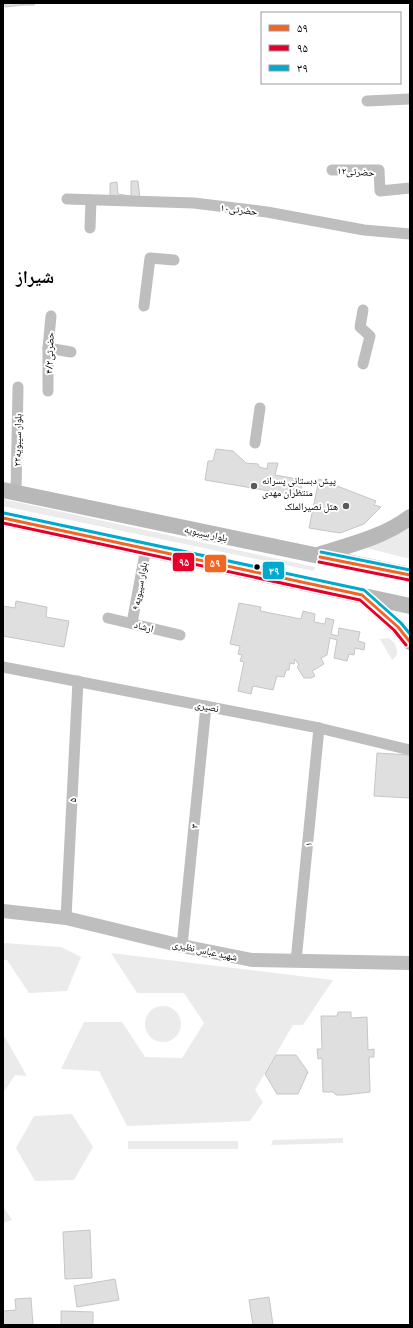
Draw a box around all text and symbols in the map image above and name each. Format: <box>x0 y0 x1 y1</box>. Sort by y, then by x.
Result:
legend <box>261 12 401 84</box>
text: ۵۹ <box>297 20 308 34</box>
text: ۹۵ <box>297 40 308 54</box>
text: ۳۹ <box>297 60 308 74</box>
street label: حضرتی۱۲ <box>337 164 376 179</box>
street label: حضرتی۱۰ <box>220 201 259 218</box>
district label: شیراز <box>15 265 54 287</box>
street label: حضرتی۴/۲ <box>42 331 57 374</box>
street label: بلوار سیبویه۲۲ <box>11 413 24 466</box>
place label: پیش دبستانی پسرانه منتظران مهدی <box>262 474 336 499</box>
marker: پیش دبستانی پسرانه منتظران مهدی <box>249 481 259 491</box>
place label: هتل نصیرالملک <box>284 500 338 513</box>
marker: هتل نصیرالملک <box>341 501 351 511</box>
street label: بلوار سیبویه <box>183 523 229 544</box>
line badge: ۹۵ <box>172 552 195 572</box>
line badge: ۵۹ <box>204 554 227 573</box>
text: ۹۵ <box>179 555 189 568</box>
text: ۵۹ <box>210 556 220 569</box>
street label: بلوار سیبویه۹ <box>129 561 149 611</box>
line badge: ۳۹ <box>262 561 285 580</box>
unlabelled marker <box>252 562 262 572</box>
text: ۳۹ <box>269 564 279 577</box>
street label: ارشاد <box>133 618 155 634</box>
street label: نصیری <box>194 698 220 715</box>
street label: ۵ <box>66 797 78 803</box>
street label: ۳ <box>188 823 200 829</box>
street label: ۱ <box>302 841 314 847</box>
street label: شهید عباس نظیری <box>171 937 239 964</box>

